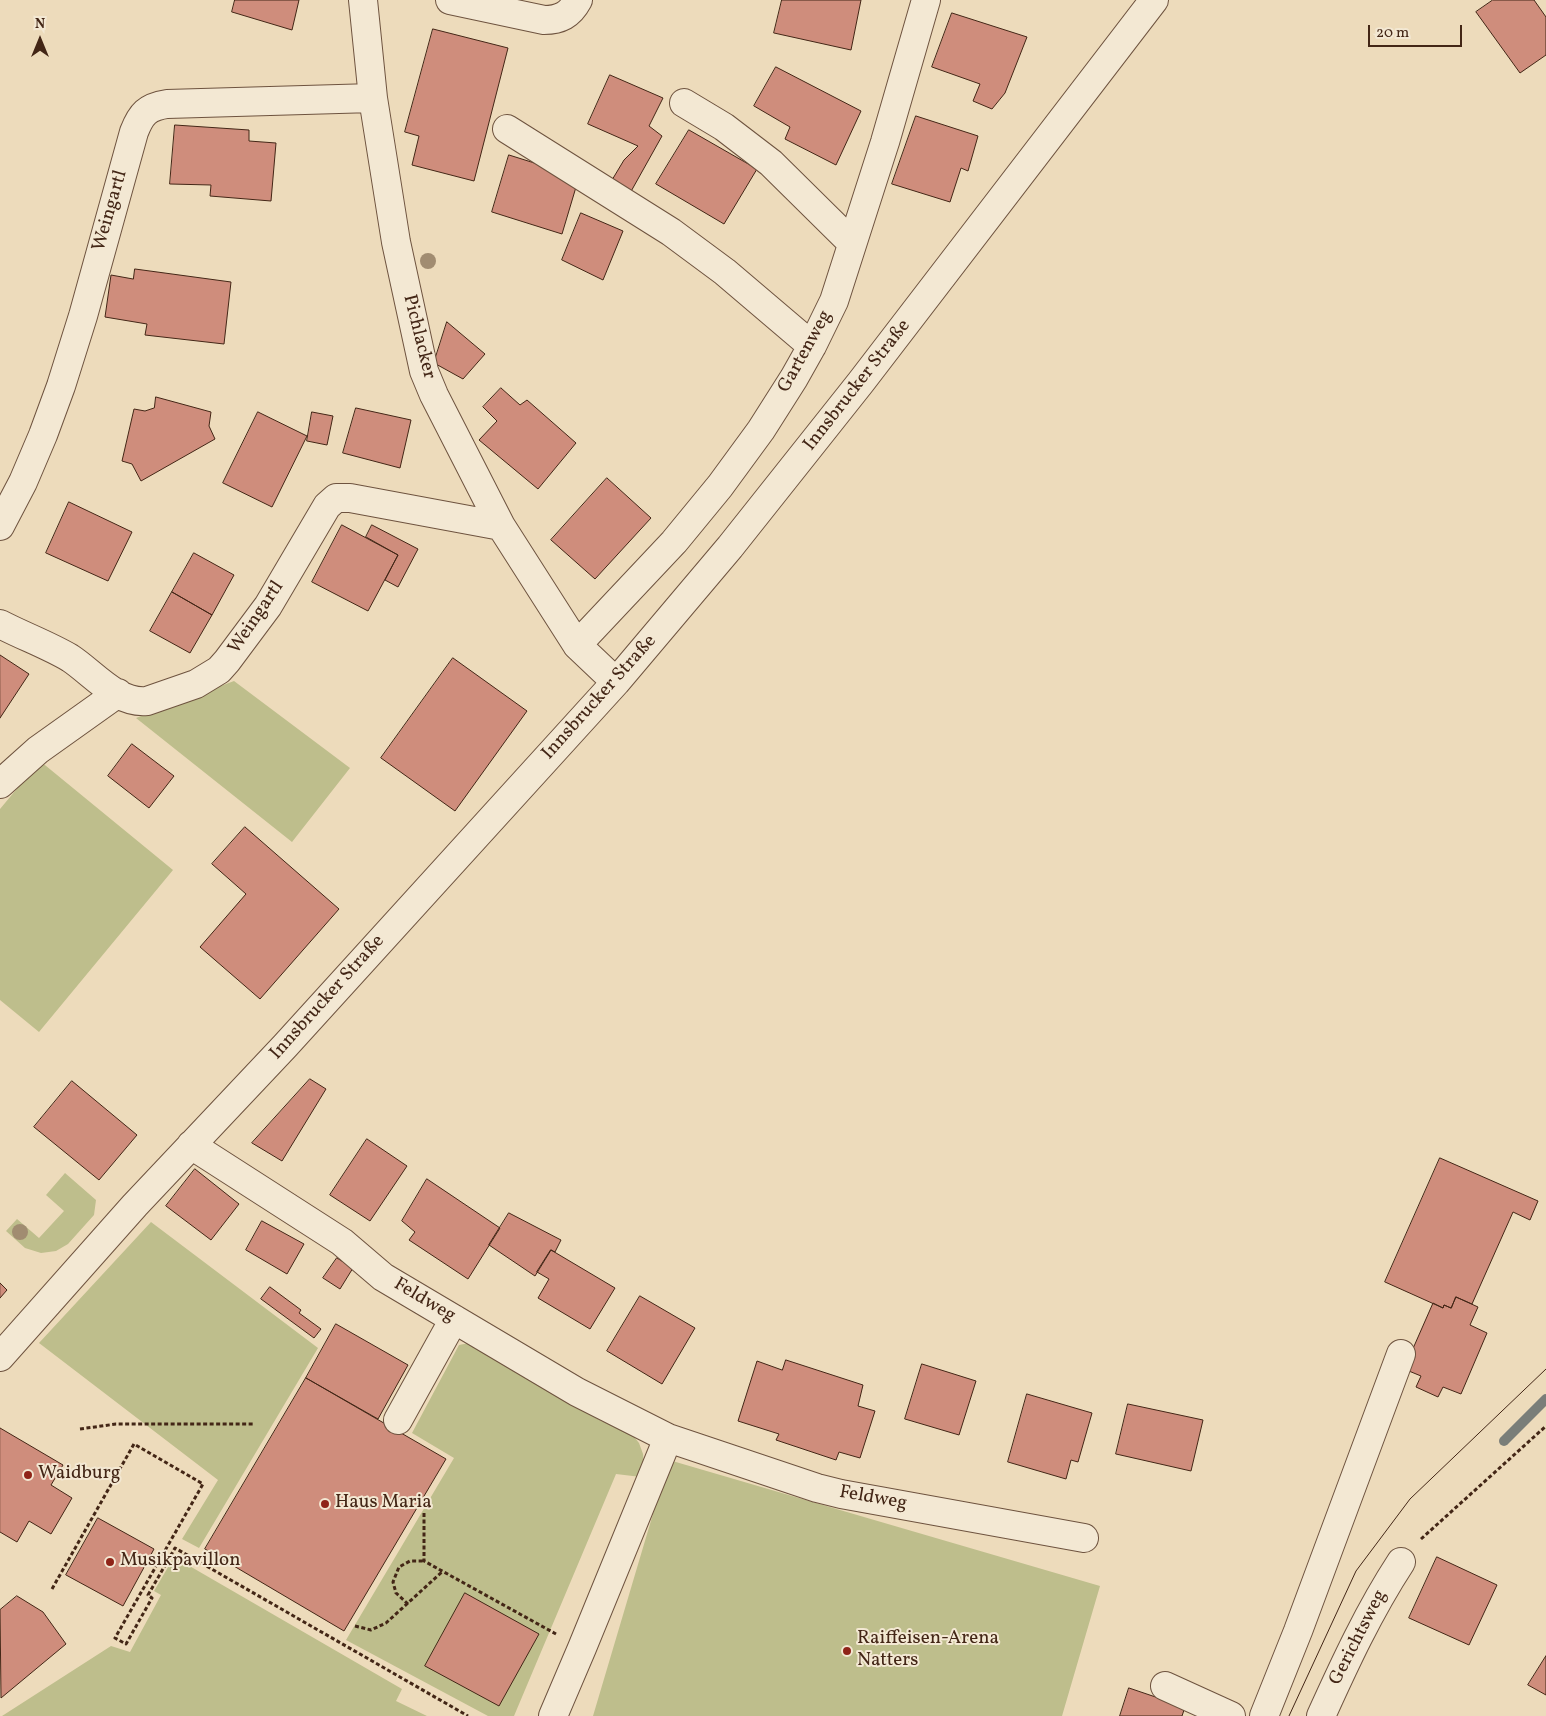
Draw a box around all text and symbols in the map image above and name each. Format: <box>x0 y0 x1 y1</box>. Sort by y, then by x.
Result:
north arrow <box>15 15 65 65</box>
text: N <box>35 15 45 34</box>
scale bar <box>1371 15 1465 47</box>
text: 20 m <box>1376 23 1409 44</box>
street label: Weingartl <box>89 168 133 254</box>
street label: Pichlacker <box>396 292 440 382</box>
street label: Gartenweg <box>774 307 838 397</box>
street label: Innsbrucker Straße <box>800 316 916 456</box>
street label: Weingartl <box>224 577 290 659</box>
street label: Innsbrucker Straße <box>538 631 662 765</box>
street label: Innsbrucker Straße <box>266 931 390 1065</box>
street label: Feldweg <box>389 1274 459 1328</box>
place label: Waidburg <box>38 1464 120 1486</box>
marker: Waidburg <box>22 1469 34 1481</box>
street label: Feldweg <box>837 1482 909 1516</box>
place label: Haus Maria <box>335 1493 432 1515</box>
marker: Haus Maria <box>319 1498 331 1510</box>
place label: Musikpavillon <box>120 1551 241 1573</box>
marker: Musikpavillon <box>104 1556 116 1568</box>
street label: Gerichtsweg <box>1325 1587 1393 1689</box>
place label: Raiffeisen-Arena Natters <box>857 1629 999 1673</box>
marker: Raiffeisen-Arena Natters <box>841 1645 853 1657</box>

